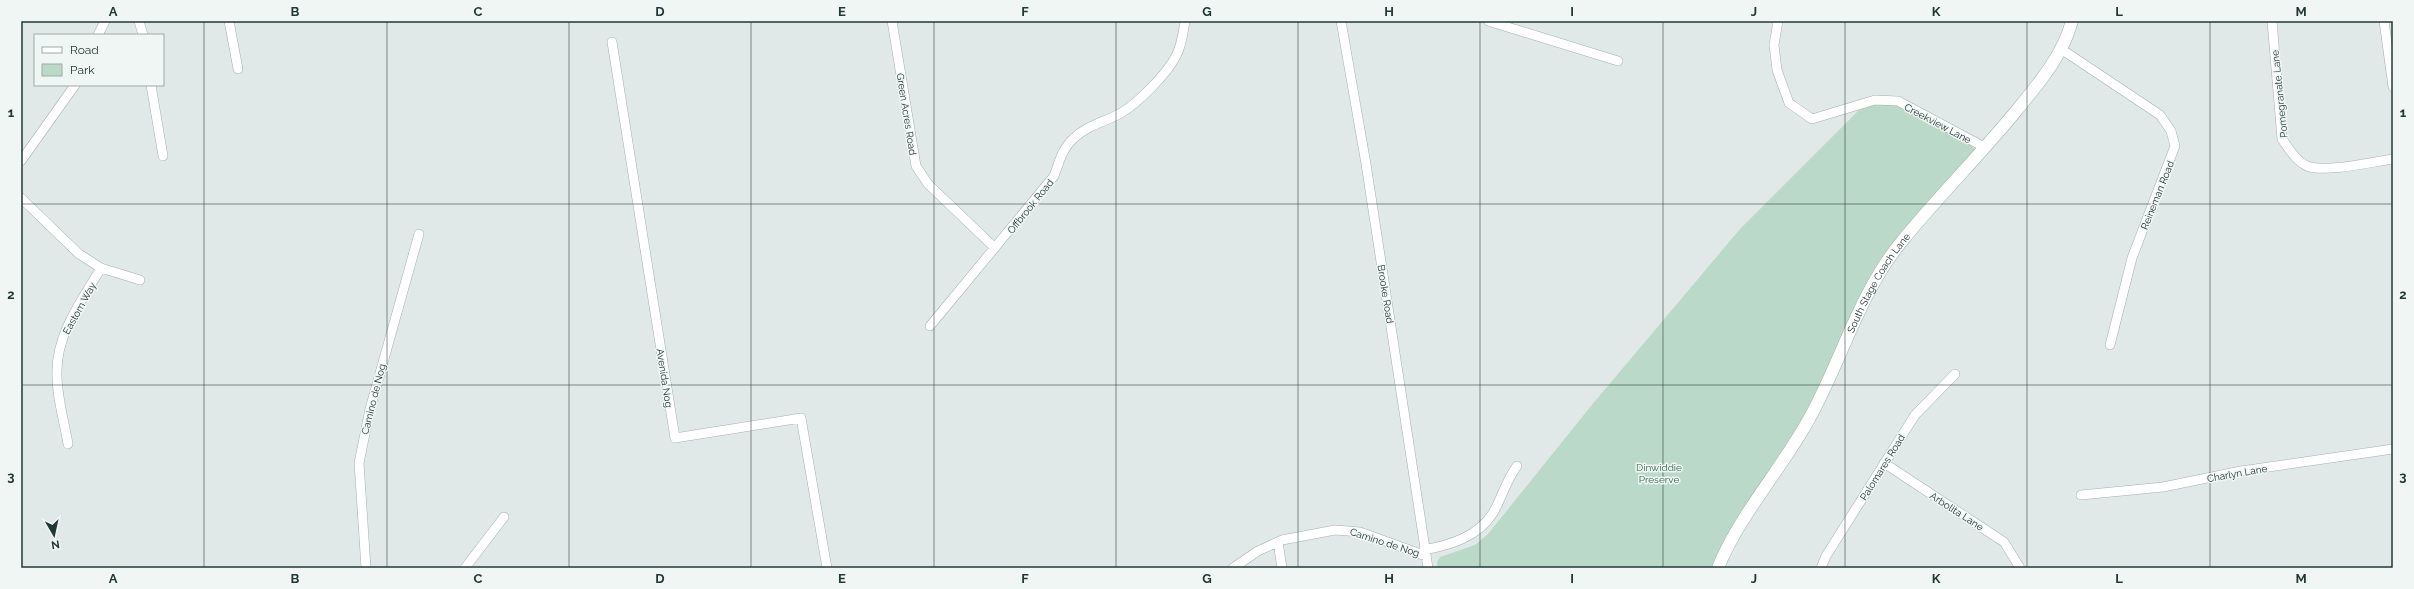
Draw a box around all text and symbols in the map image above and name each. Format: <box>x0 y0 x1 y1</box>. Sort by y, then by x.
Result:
text: A <box>109 4 118 19</box>
text: B <box>291 4 300 19</box>
text: C <box>474 4 483 19</box>
text: D <box>655 4 665 19</box>
text: E <box>838 4 846 19</box>
text: F <box>1021 4 1029 19</box>
text: G <box>1202 4 1212 19</box>
text: H <box>1384 4 1394 19</box>
text: I <box>1570 4 1574 19</box>
text: J <box>1751 4 1757 19</box>
text: K <box>1932 4 1941 19</box>
text: L <box>2115 4 2123 19</box>
text: M <box>2295 4 2307 19</box>
legend <box>34 34 164 86</box>
text: Road <box>70 43 99 57</box>
street label: Pomegranate Lane <box>2269 49 2290 138</box>
text: Park <box>70 63 95 77</box>
street label: Green Acres Road <box>895 72 918 156</box>
street label: Creekview Lane <box>1903 101 1973 146</box>
text: 1 <box>8 105 15 120</box>
text: 1 <box>2400 105 2407 120</box>
street label: Reineman Road <box>2139 159 2176 231</box>
street label: Offbrook Road <box>1005 177 1056 236</box>
street label: South Stage Coach Lane <box>1845 231 1912 335</box>
street label: Brooke Road <box>1375 264 1396 324</box>
street label: Eastom Way <box>61 280 98 336</box>
text: 2 <box>7 287 15 302</box>
text: 2 <box>2399 287 2407 302</box>
street label: Avenida Nog <box>654 348 675 408</box>
street label: Camino de Nog <box>359 363 388 436</box>
street label: Palomares Road <box>1858 432 1907 502</box>
park label: Dinwiddie Preserve <box>1636 462 1682 485</box>
street label: Charlyn Lane <box>2206 463 2268 484</box>
text: 3 <box>7 469 15 484</box>
text: 3 <box>2399 469 2407 484</box>
street label: Arbolita Lane <box>1928 490 1986 533</box>
north arrow <box>34 515 74 555</box>
street label: Camino de Nog <box>1349 526 1421 559</box>
text: N <box>50 537 61 551</box>
text: A <box>109 571 118 586</box>
text: B <box>291 571 300 586</box>
text: C <box>474 571 483 586</box>
text: D <box>655 571 665 586</box>
text: E <box>838 571 846 586</box>
text: F <box>1021 571 1029 586</box>
text: G <box>1202 571 1212 586</box>
text: H <box>1384 571 1394 586</box>
text: I <box>1570 571 1574 586</box>
text: J <box>1751 571 1757 586</box>
text: K <box>1932 571 1941 586</box>
text: L <box>2115 571 2123 586</box>
text: M <box>2295 571 2307 586</box>

